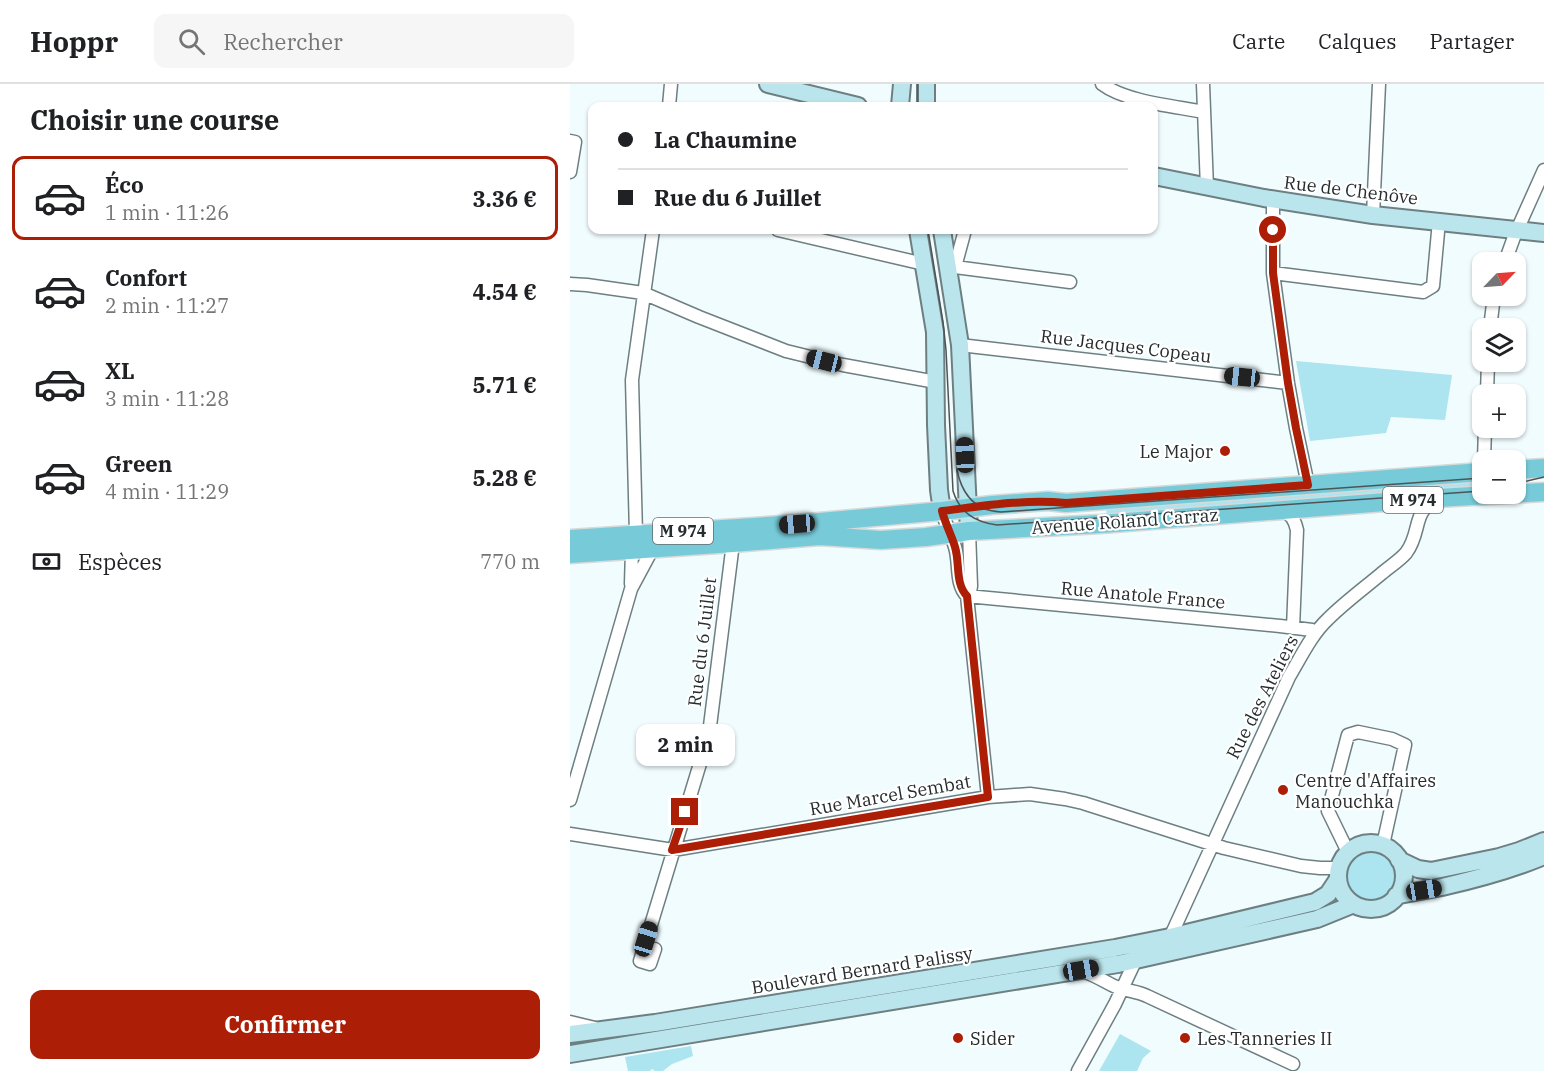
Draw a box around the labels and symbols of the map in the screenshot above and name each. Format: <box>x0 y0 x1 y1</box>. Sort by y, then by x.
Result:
street label: Rue de Chenôve <box>1283 170 1419 210</box>
route start <box>1259 216 1286 243</box>
north arrow <box>1472 252 1526 306</box>
street label: Rue Jacques Copeau <box>1039 324 1213 368</box>
car <box>804 348 844 374</box>
car <box>1223 366 1261 388</box>
car <box>955 437 975 473</box>
place label: Le Major <box>1139 440 1213 463</box>
marker: Le Major <box>1218 444 1232 458</box>
road number: M 974 <box>1383 487 1443 513</box>
street label: Avenue Roland Carraz <box>1031 503 1219 539</box>
car <box>778 514 816 534</box>
road number: M 974 <box>653 518 713 544</box>
street label: Rue du 6 Juillet <box>683 576 721 708</box>
street label: Rue Anatole France <box>1060 576 1226 614</box>
street label: Rue des Ateliers <box>1221 631 1303 763</box>
callout: 2 min <box>636 725 734 767</box>
place label: Centre d'Affaires Manouchka <box>1295 769 1436 813</box>
street label: Rue Marcel Sembat <box>808 770 972 820</box>
marker: Centre d'Affaires Manouchka <box>1276 783 1290 797</box>
route end <box>671 798 698 825</box>
car <box>1405 878 1443 902</box>
car <box>632 919 660 959</box>
street label: Boulevard Bernard Palissy <box>750 941 975 999</box>
car <box>1062 958 1100 982</box>
place label: Sider <box>970 1027 1015 1050</box>
place label: Les Tanneries II <box>1197 1027 1333 1050</box>
marker: Sider <box>951 1031 965 1045</box>
marker: Les Tanneries II <box>1178 1031 1192 1045</box>

